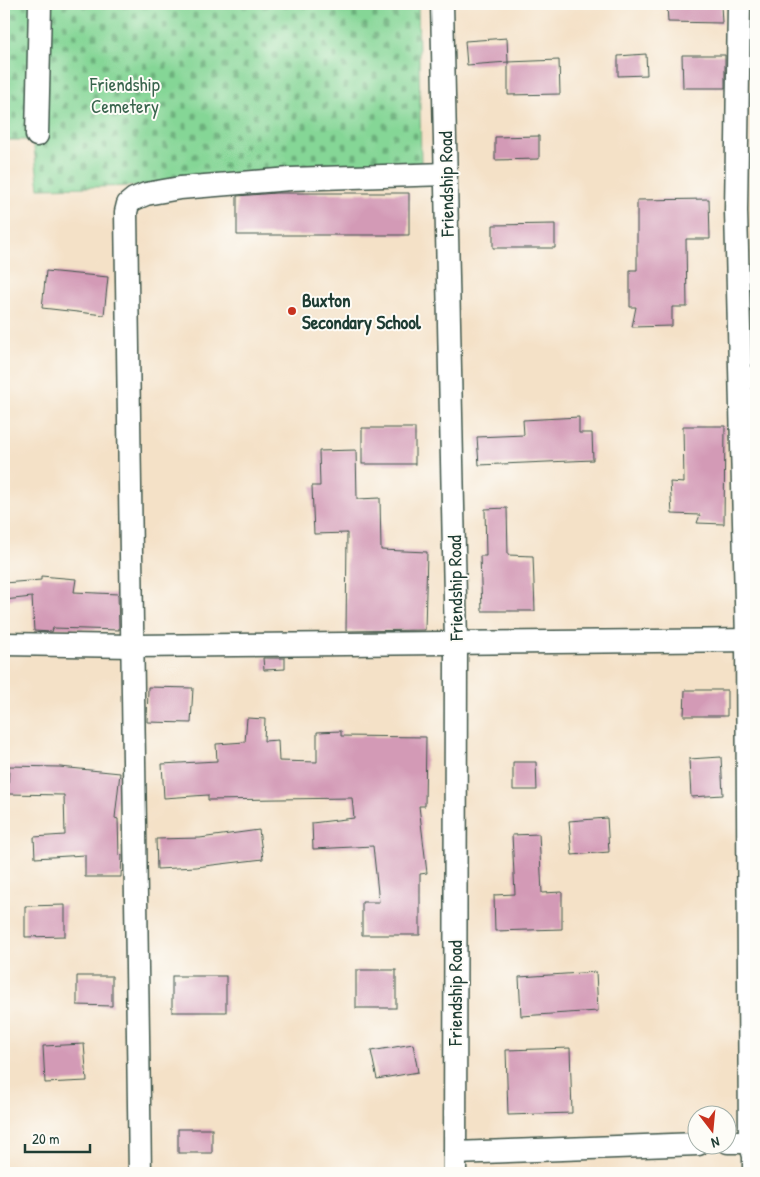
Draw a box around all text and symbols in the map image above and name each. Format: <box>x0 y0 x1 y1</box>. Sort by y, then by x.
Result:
park label: Friendship Cemetery <box>89 71 160 119</box>
street label: Friendship Road <box>432 130 460 238</box>
place label: Buxton Secondary School <box>302 287 422 336</box>
marker: Buxton Secondary School <box>286 305 298 317</box>
street label: Friendship Road <box>441 534 469 642</box>
street label: Friendship Road <box>442 940 468 1047</box>
north arrow <box>688 1104 738 1154</box>
scale bar <box>25 1122 90 1154</box>
text: 20 m <box>32 1128 59 1149</box>
text: N <box>709 1133 722 1153</box>

